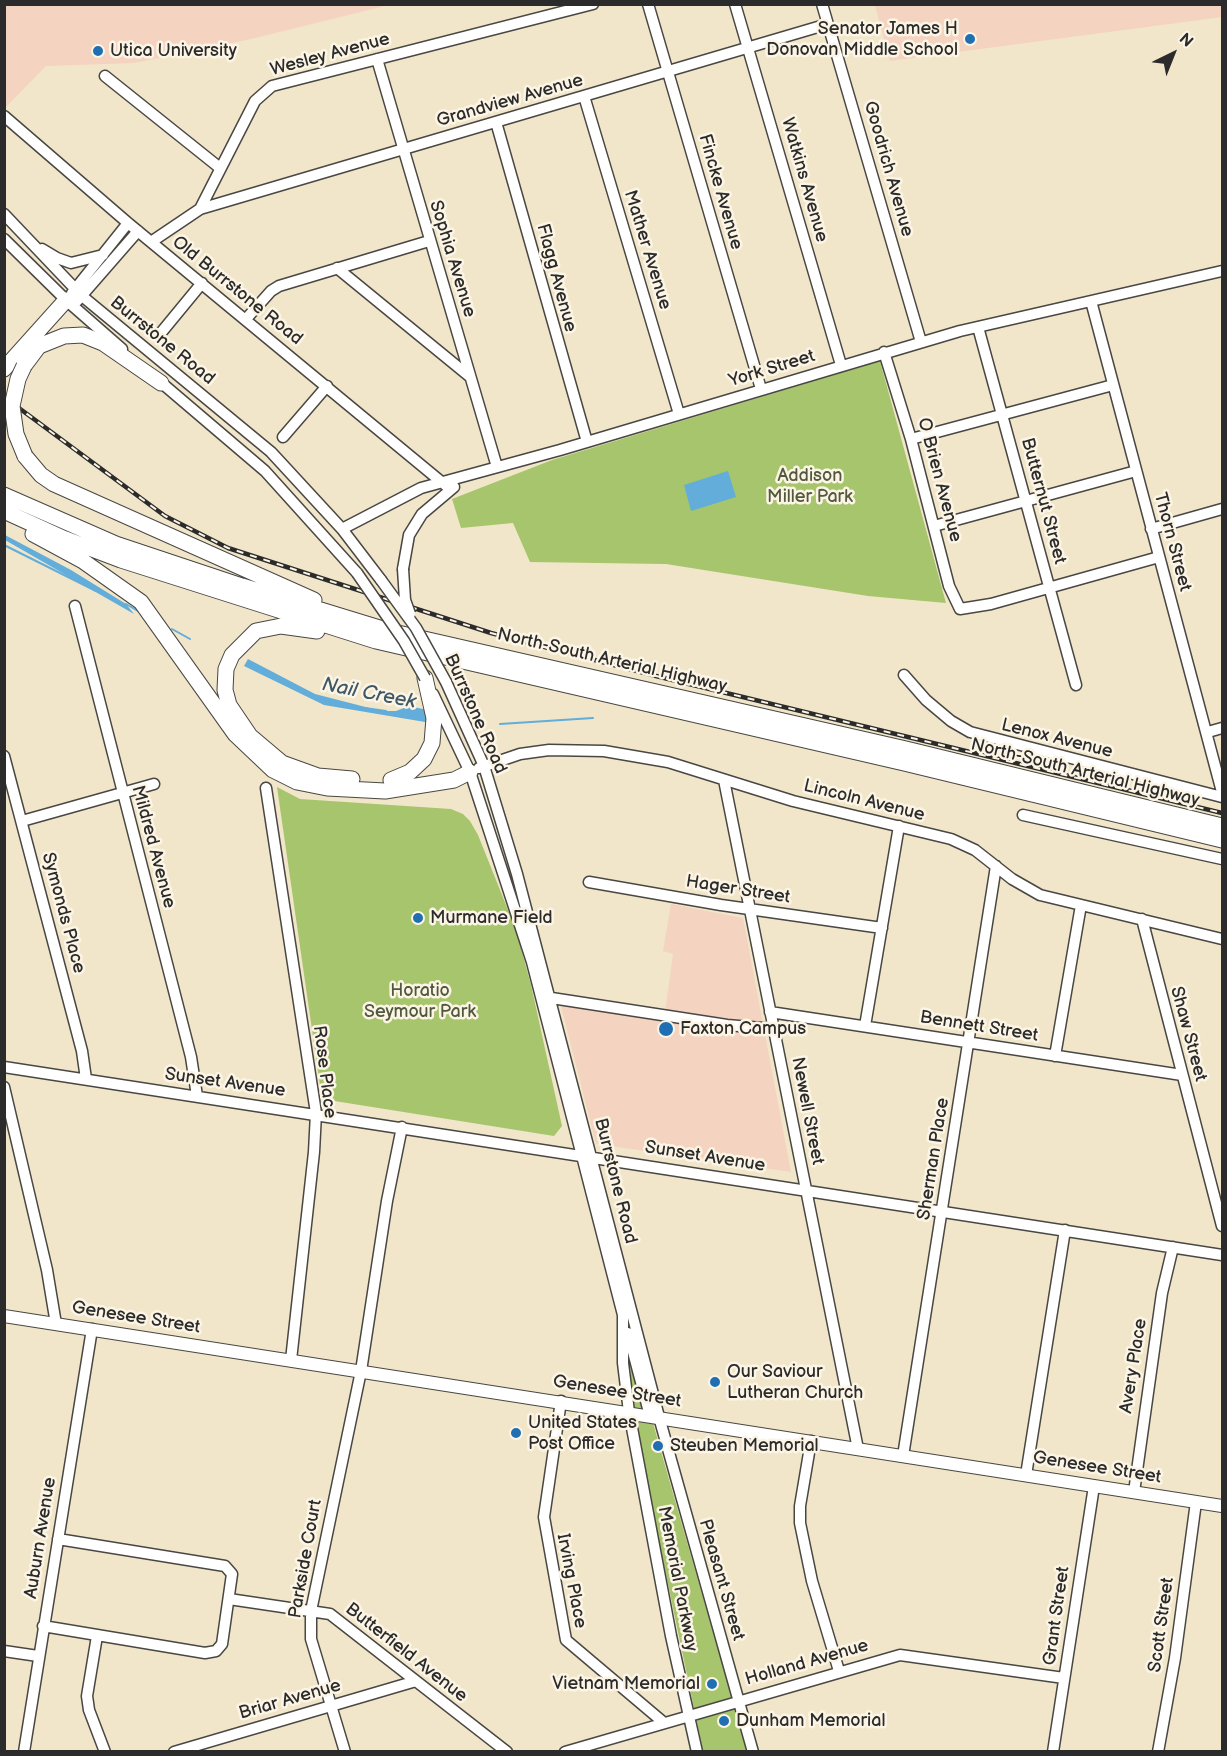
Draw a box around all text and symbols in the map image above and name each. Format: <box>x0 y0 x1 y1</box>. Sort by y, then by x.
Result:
place label: Senator James H Donovan Middle School <box>766 18 958 60</box>
north arrow <box>1143 24 1203 84</box>
street label: Wesley Avenue <box>268 29 392 81</box>
text: N <box>1175 29 1196 52</box>
marker: Senator James H Donovan Middle School <box>963 32 977 46</box>
place label: Utica University <box>110 40 237 62</box>
marker: Utica University <box>91 44 105 58</box>
street label: Grandview Avenue <box>434 70 586 132</box>
street label: Goodrich Avenue <box>858 99 918 239</box>
street label: Watkins Avenue <box>776 115 832 245</box>
street label: Fincke Avenue <box>693 132 747 252</box>
street label: Mather Avenue <box>619 188 675 312</box>
street label: Sophia Avenue <box>424 198 480 320</box>
street label: Flagg Avenue <box>531 222 581 334</box>
street label: Old Burrstone Road <box>167 232 307 350</box>
street label: Burrstone Road <box>105 292 219 390</box>
street label: York Street <box>726 346 818 392</box>
street label: O Brien Avenue <box>912 416 966 544</box>
street label: Butternut Street <box>1016 435 1070 567</box>
park label: Addison Miller Park <box>767 465 853 508</box>
street label: Thorn Street <box>1148 490 1196 594</box>
street label: North-South Arterial Highway <box>495 624 729 698</box>
street label: Burrstone Road <box>439 651 511 777</box>
water label: Nail Creek <box>320 673 418 715</box>
street label: Lenox Avenue <box>999 715 1115 763</box>
street label: North-South Arterial Highway <box>968 734 1202 812</box>
street label: Lincoln Avenue <box>801 776 927 826</box>
street label: Mildred Avenue <box>126 783 180 911</box>
street label: Symonds Place <box>37 850 89 976</box>
street label: Hager Street <box>684 871 792 909</box>
place label: Murmane Field <box>430 907 553 929</box>
marker: Murmane Field <box>411 911 425 925</box>
park label: Horatio Seymour Park <box>364 980 476 1022</box>
street label: Shaw Street <box>1165 984 1211 1084</box>
street label: Bennett Street <box>918 1007 1040 1047</box>
place label: Faxton Campus <box>680 1018 806 1040</box>
marker: Faxton Campus <box>657 1020 675 1038</box>
street label: Rose Place <box>308 1024 340 1120</box>
street label: Newell Street <box>786 1055 828 1167</box>
street label: Sunset Avenue <box>163 1064 287 1102</box>
street label: Sherman Place <box>914 1096 954 1222</box>
street label: Burrstone Road <box>589 1116 641 1246</box>
street label: Sunset Avenue <box>643 1137 767 1177</box>
street label: Genesee Street <box>70 1297 202 1339</box>
street label: Avery Place <box>1116 1317 1152 1415</box>
place label: Our Saviour Lutheran Church <box>727 1361 863 1404</box>
street label: Genesee Street <box>551 1371 683 1413</box>
marker: Our Saviour Lutheran Church <box>708 1375 722 1389</box>
place label: United States Post Office <box>528 1412 637 1454</box>
marker: United States Post Office <box>509 1426 523 1440</box>
place label: Steuben Memorial <box>670 1435 819 1457</box>
marker: Steuben Memorial <box>651 1439 665 1453</box>
street label: Genesee Street <box>1031 1447 1163 1489</box>
street label: Auburn Avenue <box>21 1476 61 1600</box>
street label: Parkside Court <box>285 1498 327 1620</box>
street label: Memorial Parkway <box>652 1505 702 1653</box>
street label: Pleasant Street <box>693 1517 749 1643</box>
street label: Irving Place <box>551 1532 591 1630</box>
street label: Grant Street <box>1039 1565 1075 1667</box>
street label: Scott Street <box>1145 1576 1179 1674</box>
street label: Butterfield Avenue <box>341 1599 471 1707</box>
street label: Holland Avenue <box>743 1635 871 1691</box>
place label: Vietnam Memorial <box>552 1673 700 1695</box>
street label: Briar Avenue <box>237 1675 343 1725</box>
marker: Vietnam Memorial <box>705 1677 719 1691</box>
place label: Dunham Memorial <box>736 1710 885 1732</box>
marker: Dunham Memorial <box>717 1714 731 1728</box>

